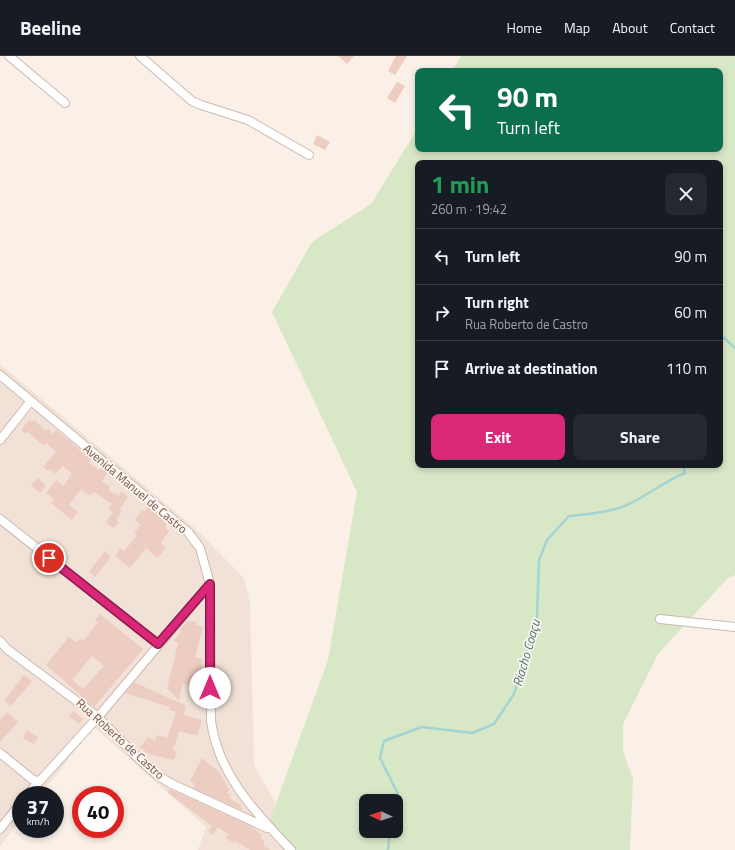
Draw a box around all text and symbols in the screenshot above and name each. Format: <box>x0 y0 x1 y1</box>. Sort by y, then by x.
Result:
text: Beeline <box>20 13 81 42</box>
text: Home <box>507 17 542 38</box>
text: Map <box>564 17 590 38</box>
text: About <box>612 17 648 38</box>
text: Contact <box>670 17 715 38</box>
text: 90 m <box>497 75 558 118</box>
icon: left <box>431 84 483 136</box>
text: Turn left <box>497 114 560 141</box>
text: 1 min <box>431 166 489 202</box>
button: close <box>665 173 707 215</box>
text: 260 m · 19:42 <box>431 199 507 219</box>
text: Turn left <box>465 245 520 268</box>
text: 90 m <box>674 245 707 268</box>
icon: left <box>431 246 453 268</box>
text: Turn right <box>465 291 529 314</box>
text: 60 m <box>674 301 707 324</box>
icon: right <box>431 302 453 324</box>
text: Rua Roberto de Castro <box>465 314 588 334</box>
text: Arrive at destination <box>465 357 598 380</box>
text: 110 m <box>666 357 707 380</box>
icon: arrive <box>431 358 453 380</box>
button: Exit <box>431 414 565 460</box>
button: Share <box>573 414 707 460</box>
street label: Avenida Manuel de Castro <box>79 439 192 538</box>
pin <box>32 541 66 575</box>
icon: arrive <box>38 547 60 569</box>
water label: Riacho Coaçu <box>507 616 545 689</box>
position arrow <box>189 667 231 709</box>
street label: Rua Roberto de Castro <box>72 694 169 784</box>
speed limit sign: 40 <box>72 786 124 838</box>
text: 37 <box>27 791 49 822</box>
north arrow <box>359 794 403 838</box>
map controls <box>359 794 403 838</box>
text: km/h <box>27 814 49 829</box>

